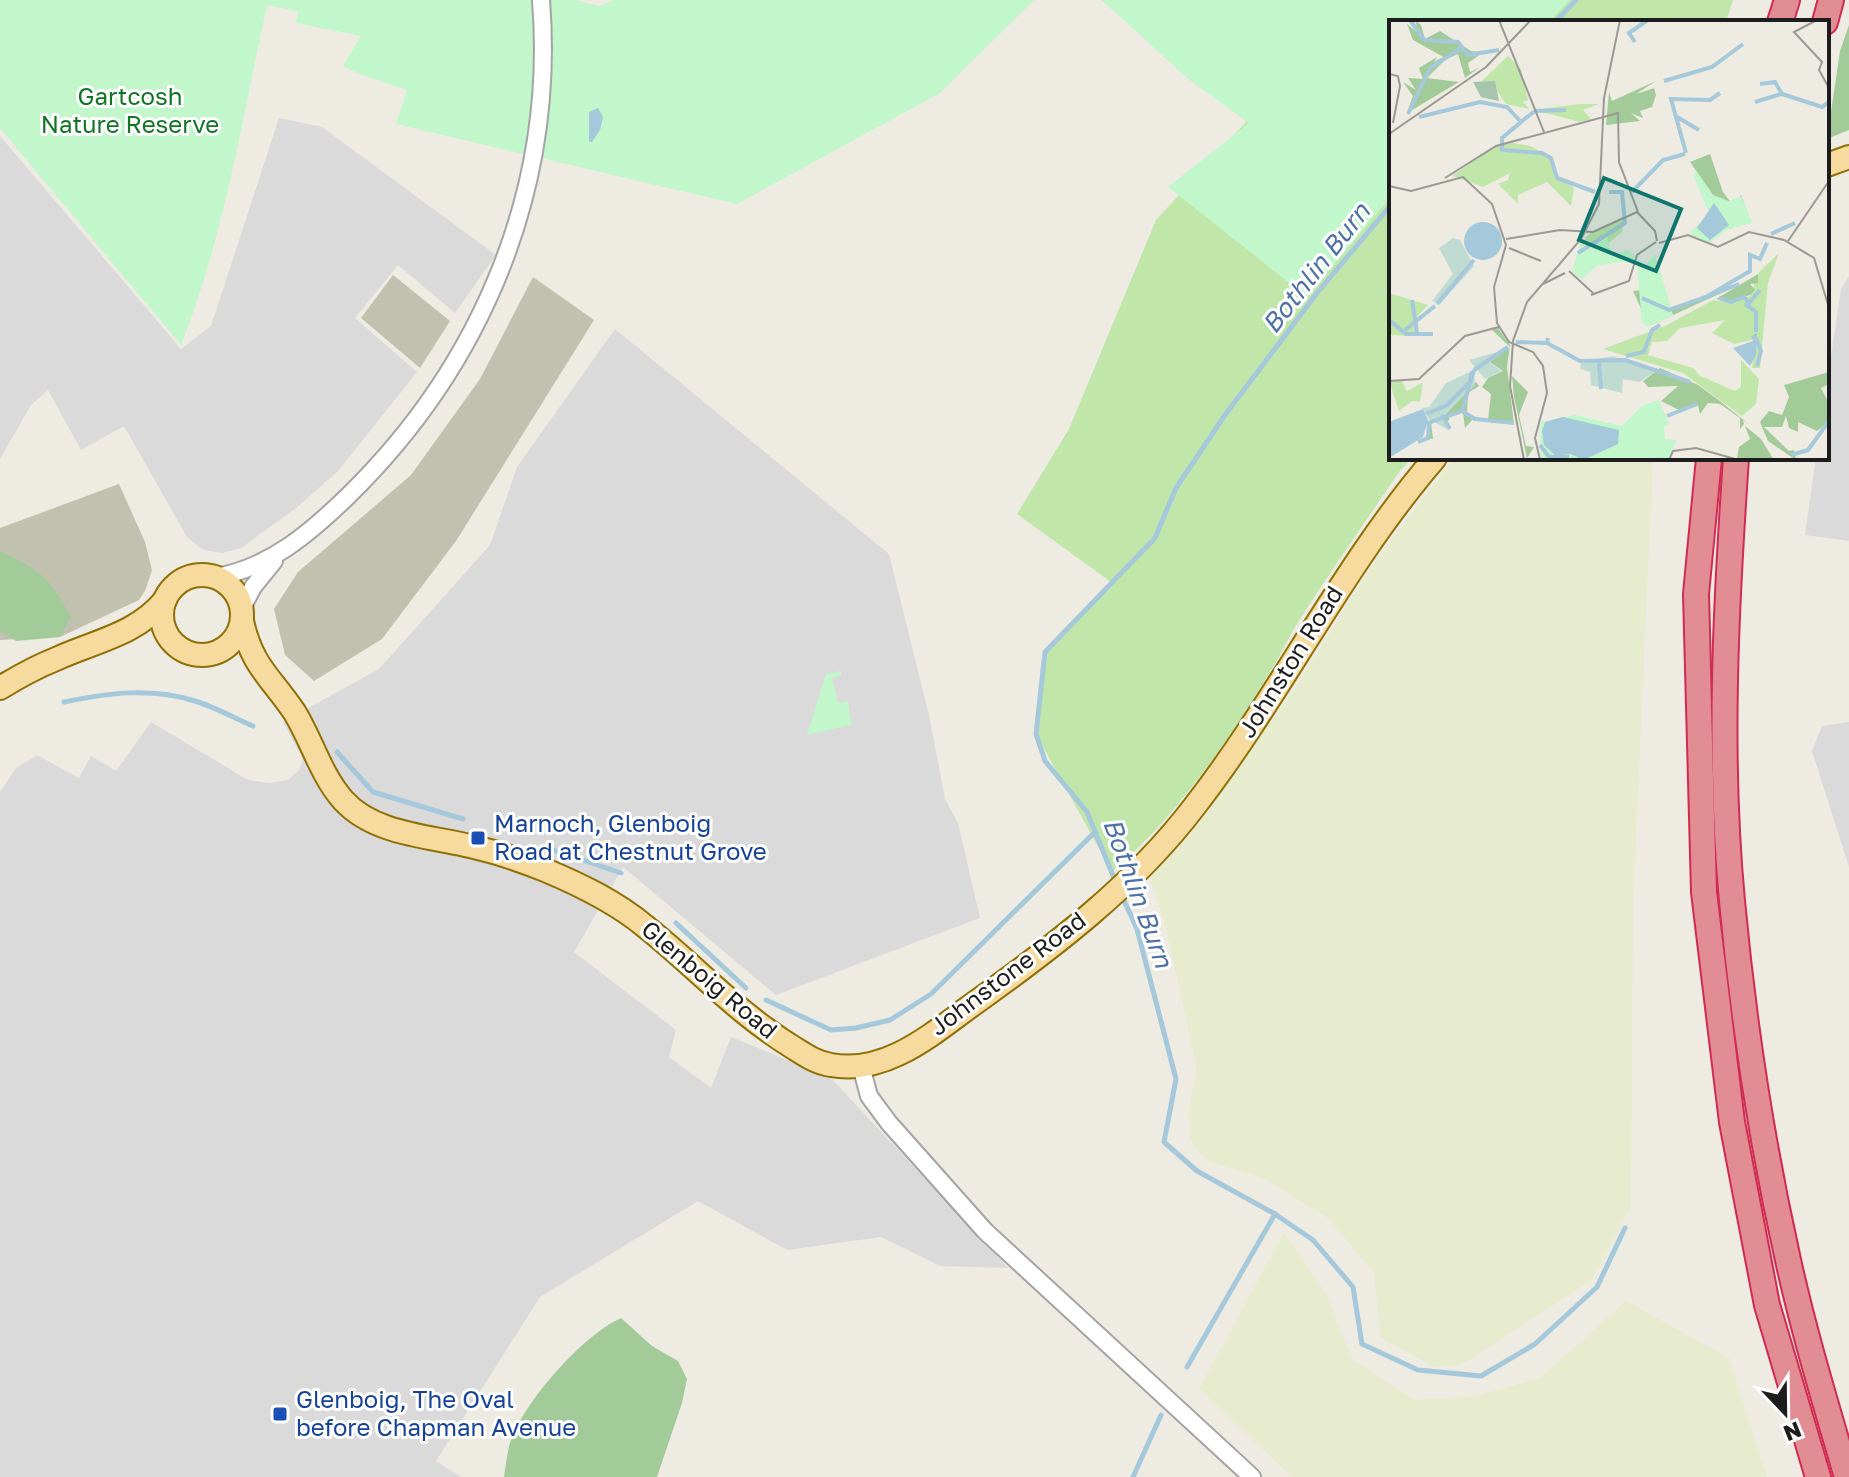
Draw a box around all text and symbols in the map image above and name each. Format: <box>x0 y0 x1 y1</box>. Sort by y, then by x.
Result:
inset map <box>1389 20 1829 460</box>
park label: Gartcosh Nature Reserve <box>41 81 219 138</box>
water label: Bothlin Burn <box>1255 196 1377 339</box>
street label: Johnston Road <box>1231 580 1348 742</box>
place label: Marnoch, Glenboig Road at Chestnut Grove <box>494 808 767 865</box>
water label: Bothlin Burn <box>1097 814 1180 973</box>
marker: Marnoch, Glenboig Road at Chestnut Grove <box>469 829 487 847</box>
street label: Johnstone Road <box>924 905 1091 1041</box>
street label: Glenboig Road <box>636 914 784 1044</box>
north arrow <box>1745 1373 1825 1453</box>
place label: Glenboig, The Oval before Chapman Avenue <box>296 1384 576 1441</box>
marker: Glenboig, The Oval before Chapman Avenue <box>271 1405 289 1423</box>
text: N <box>1780 1416 1805 1448</box>

